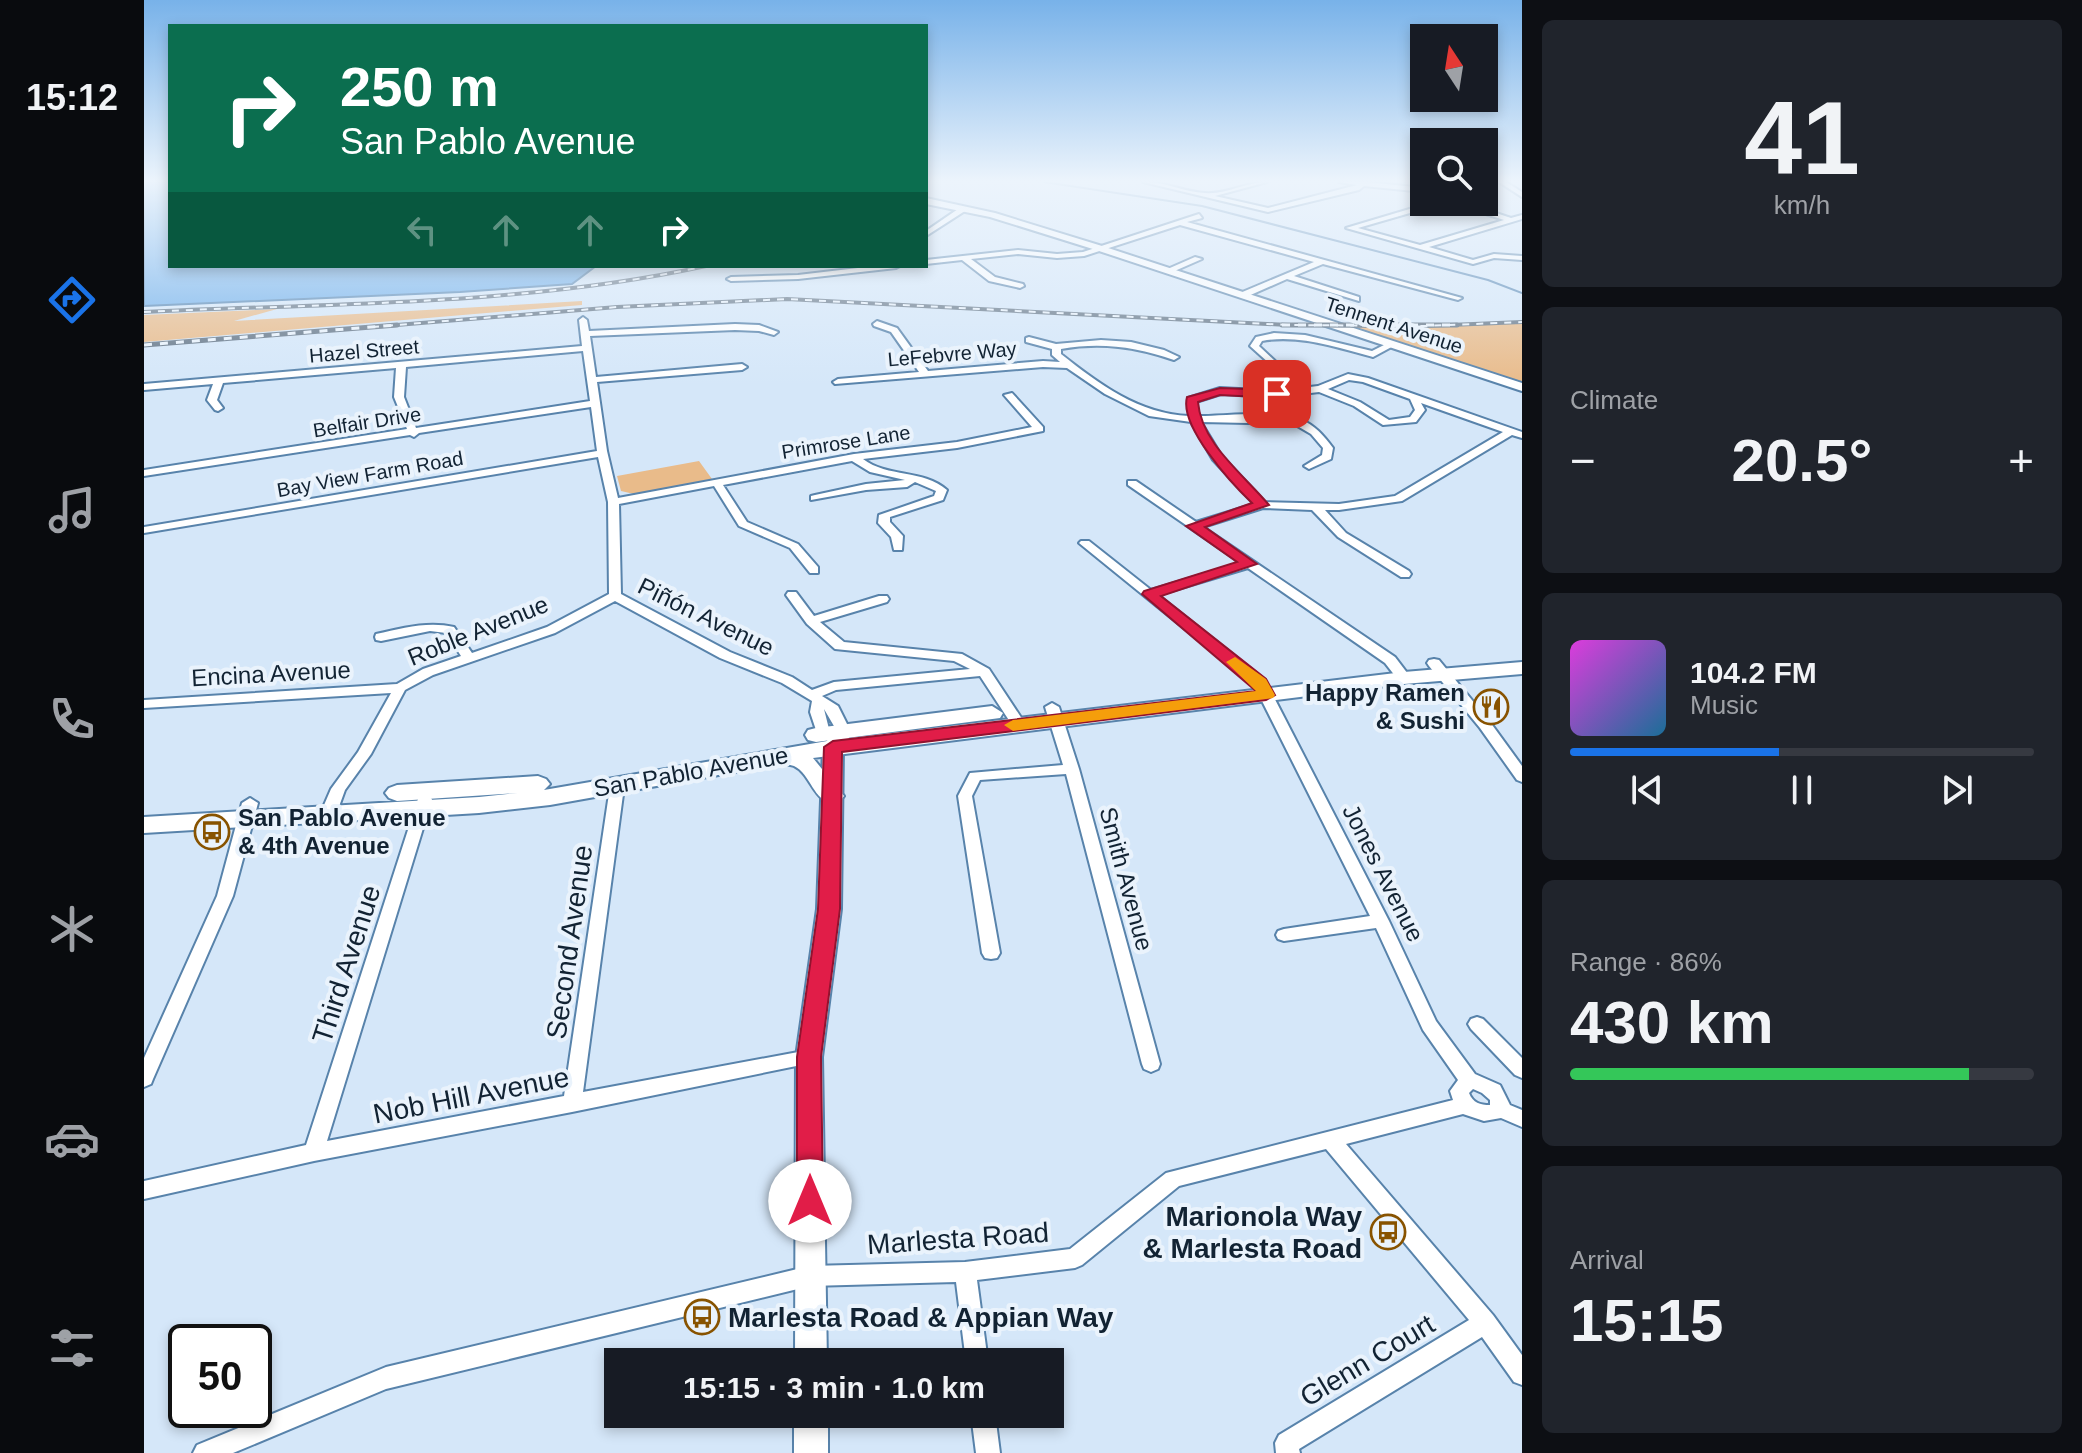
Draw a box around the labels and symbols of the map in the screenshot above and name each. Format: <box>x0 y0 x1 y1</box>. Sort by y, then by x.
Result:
north arrow <box>1410 24 1498 112</box>
street label: Tennent Avenue <box>1323 292 1465 358</box>
street label: Hazel Street <box>308 335 420 367</box>
street label: LeFebvre Way <box>887 337 1017 371</box>
pin <box>1243 360 1311 428</box>
street label: Belfair Drive <box>311 403 423 441</box>
street label: Primrose Lane <box>780 421 912 463</box>
street label: Bay View Farm Road <box>275 447 465 501</box>
street label: Piñón Avenue <box>634 572 779 661</box>
street label: Roble Avenue <box>404 590 552 671</box>
street label: Encina Avenue <box>191 656 351 691</box>
place label: Happy Ramen & Sushi <box>1305 679 1465 734</box>
restaurant icon: Happy Ramen & Sushi <box>1472 688 1510 726</box>
street label: San Pablo Avenue <box>592 741 790 802</box>
street label: Jones Avenue <box>1337 800 1430 946</box>
place label: San Pablo Avenue & 4th Avenue <box>238 804 446 859</box>
street label: Smith Avenue <box>1094 804 1159 954</box>
bus stop icon: San Pablo Avenue & 4th Avenue <box>193 813 231 851</box>
street label: Second Avenue <box>541 843 598 1041</box>
street label: Third Avenue <box>306 881 387 1047</box>
street label: Nob Hill Avenue <box>371 1061 572 1130</box>
position arrow <box>768 1159 852 1243</box>
place label: Marionola Way & Marlesta Road <box>1143 1201 1362 1264</box>
bus stop icon: Marionola Way & Marlesta Road <box>1369 1213 1407 1251</box>
street label: Marlesta Road <box>866 1217 1050 1260</box>
bus stop icon: Marlesta Road & Appian Way <box>683 1298 721 1336</box>
place label: Marlesta Road & Appian Way <box>728 1302 1114 1333</box>
street label: Glenn Court <box>1295 1308 1440 1413</box>
speed limit sign: 50 <box>168 1324 272 1428</box>

